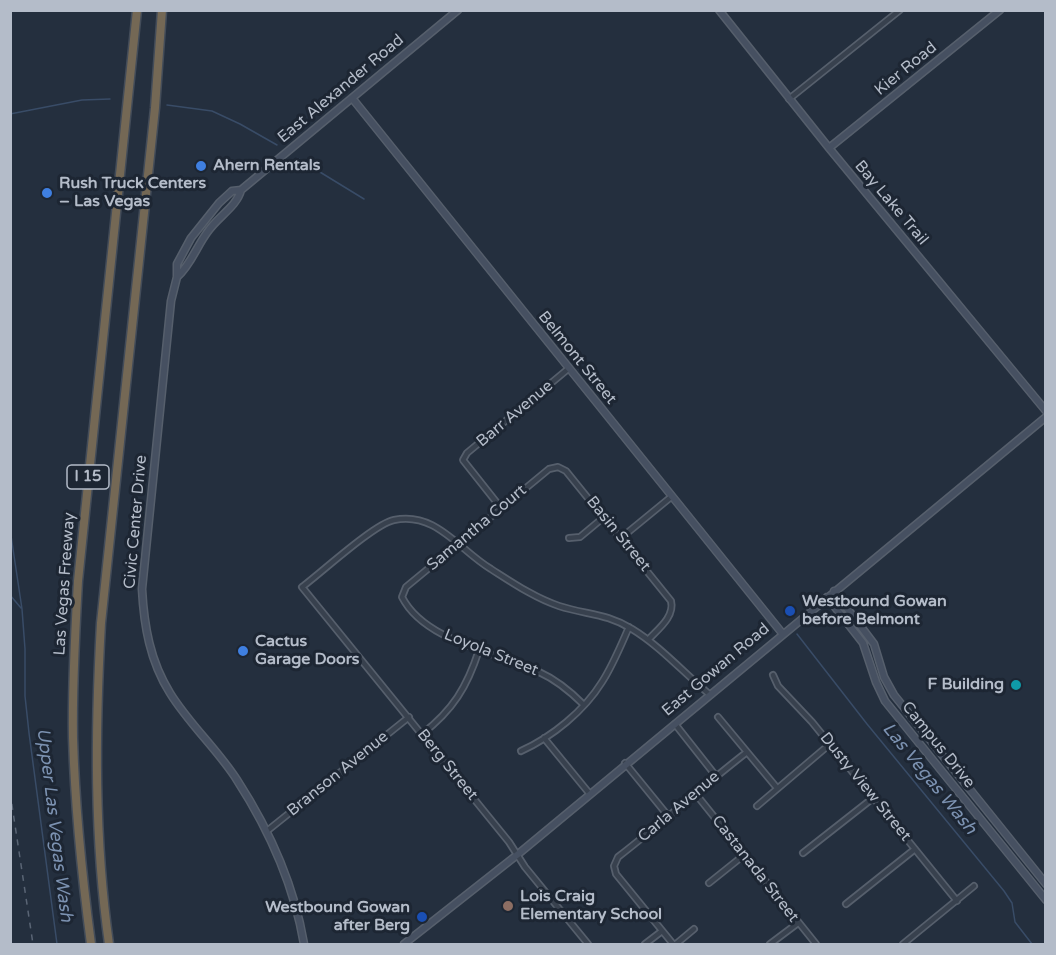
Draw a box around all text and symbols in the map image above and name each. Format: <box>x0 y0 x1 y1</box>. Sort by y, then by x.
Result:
street label: East Alexander Road <box>274 31 408 147</box>
street label: Kier Road <box>871 38 941 100</box>
place label: Ahern Rentals <box>213 156 320 176</box>
street label: Bay Lake Trail <box>850 157 932 249</box>
marker: Ahern Rentals <box>194 159 208 173</box>
place label: Rush Truck Centers – Las Vegas <box>59 174 206 212</box>
marker: Rush Truck Centers – Las Vegas <box>40 186 54 200</box>
street label: Belmont Street <box>534 308 620 408</box>
street label: Barr Avenue <box>473 377 557 451</box>
street label: Civic Center Drive <box>121 454 151 590</box>
road number: I 15 <box>67 465 109 489</box>
street label: Samantha Court <box>423 481 531 575</box>
street label: Basin Street <box>582 492 654 576</box>
street label: Las Vegas Freeway <box>50 512 80 656</box>
place label: Westbound Gowan before Belmont <box>802 592 947 630</box>
marker: Westbound Gowan before Belmont <box>783 604 797 618</box>
street label: East Gowan Road <box>658 619 774 721</box>
street label: Loyola Street <box>441 625 541 681</box>
place label: Cactus Garage Doors <box>255 632 360 670</box>
marker: Cactus Garage Doors <box>236 644 250 658</box>
place label: F Building <box>928 675 1004 695</box>
marker: F Building <box>1009 678 1023 692</box>
street label: Campus Drive <box>897 698 979 792</box>
water label: Las Vegas Wash <box>877 719 981 839</box>
street label: Berg Street <box>412 726 482 804</box>
water label: Upper Las Vegas Wash <box>31 727 77 923</box>
street label: Branson Avenue <box>284 727 392 821</box>
street label: Dusty View Street <box>815 729 915 845</box>
street label: Carla Avenue <box>634 767 724 847</box>
street label: Castanada Street <box>707 812 803 926</box>
place label: Lois Craig Elementary School <box>520 887 662 925</box>
place label: Westbound Gowan after Berg <box>265 898 410 936</box>
marker: Lois Craig Elementary School <box>501 899 515 913</box>
marker: Westbound Gowan after Berg <box>415 910 429 924</box>

